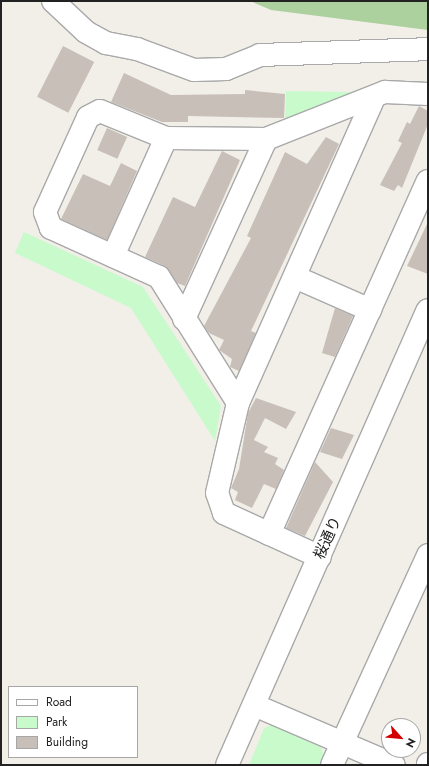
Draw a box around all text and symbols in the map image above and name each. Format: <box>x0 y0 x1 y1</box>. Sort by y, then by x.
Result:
street label: 桜通り <box>311 514 345 562</box>
legend <box>8 686 138 758</box>
text: Road <box>46 693 72 711</box>
text: Park <box>46 713 67 731</box>
north arrow <box>381 718 421 758</box>
text: Building <box>46 733 88 751</box>
text: N <box>402 735 420 751</box>

